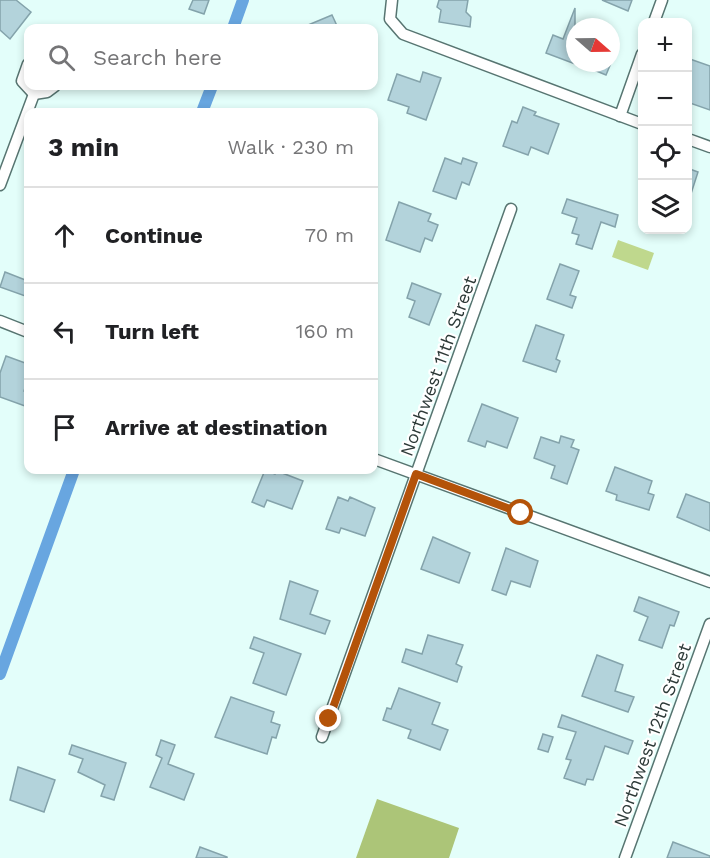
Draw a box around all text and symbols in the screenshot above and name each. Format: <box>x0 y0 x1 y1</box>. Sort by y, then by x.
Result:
north arrow <box>566 18 620 72</box>
map controls <box>638 18 692 234</box>
button: + <box>638 18 692 72</box>
search box <box>24 24 378 90</box>
icon: search <box>45 41 78 74</box>
text: Search here <box>93 45 222 70</box>
button: − <box>638 72 692 126</box>
button: locate <box>638 126 692 180</box>
text: 3 min <box>48 132 119 162</box>
text: Walk · 230 m <box>227 135 354 159</box>
button: layers <box>638 180 692 234</box>
icon: ahead <box>48 219 81 252</box>
text: Continue <box>105 223 203 248</box>
text: 70 m <box>305 223 354 247</box>
street label: Northwest 11th Street <box>396 273 481 459</box>
icon: left <box>48 315 81 348</box>
text: Turn left <box>105 319 199 344</box>
text: 160 m <box>296 319 354 343</box>
icon: arrive <box>48 411 81 444</box>
text: Arrive at destination <box>105 415 328 440</box>
route start <box>507 499 533 525</box>
street label: Northwest 12th Street <box>609 640 695 830</box>
route end <box>315 705 341 731</box>

